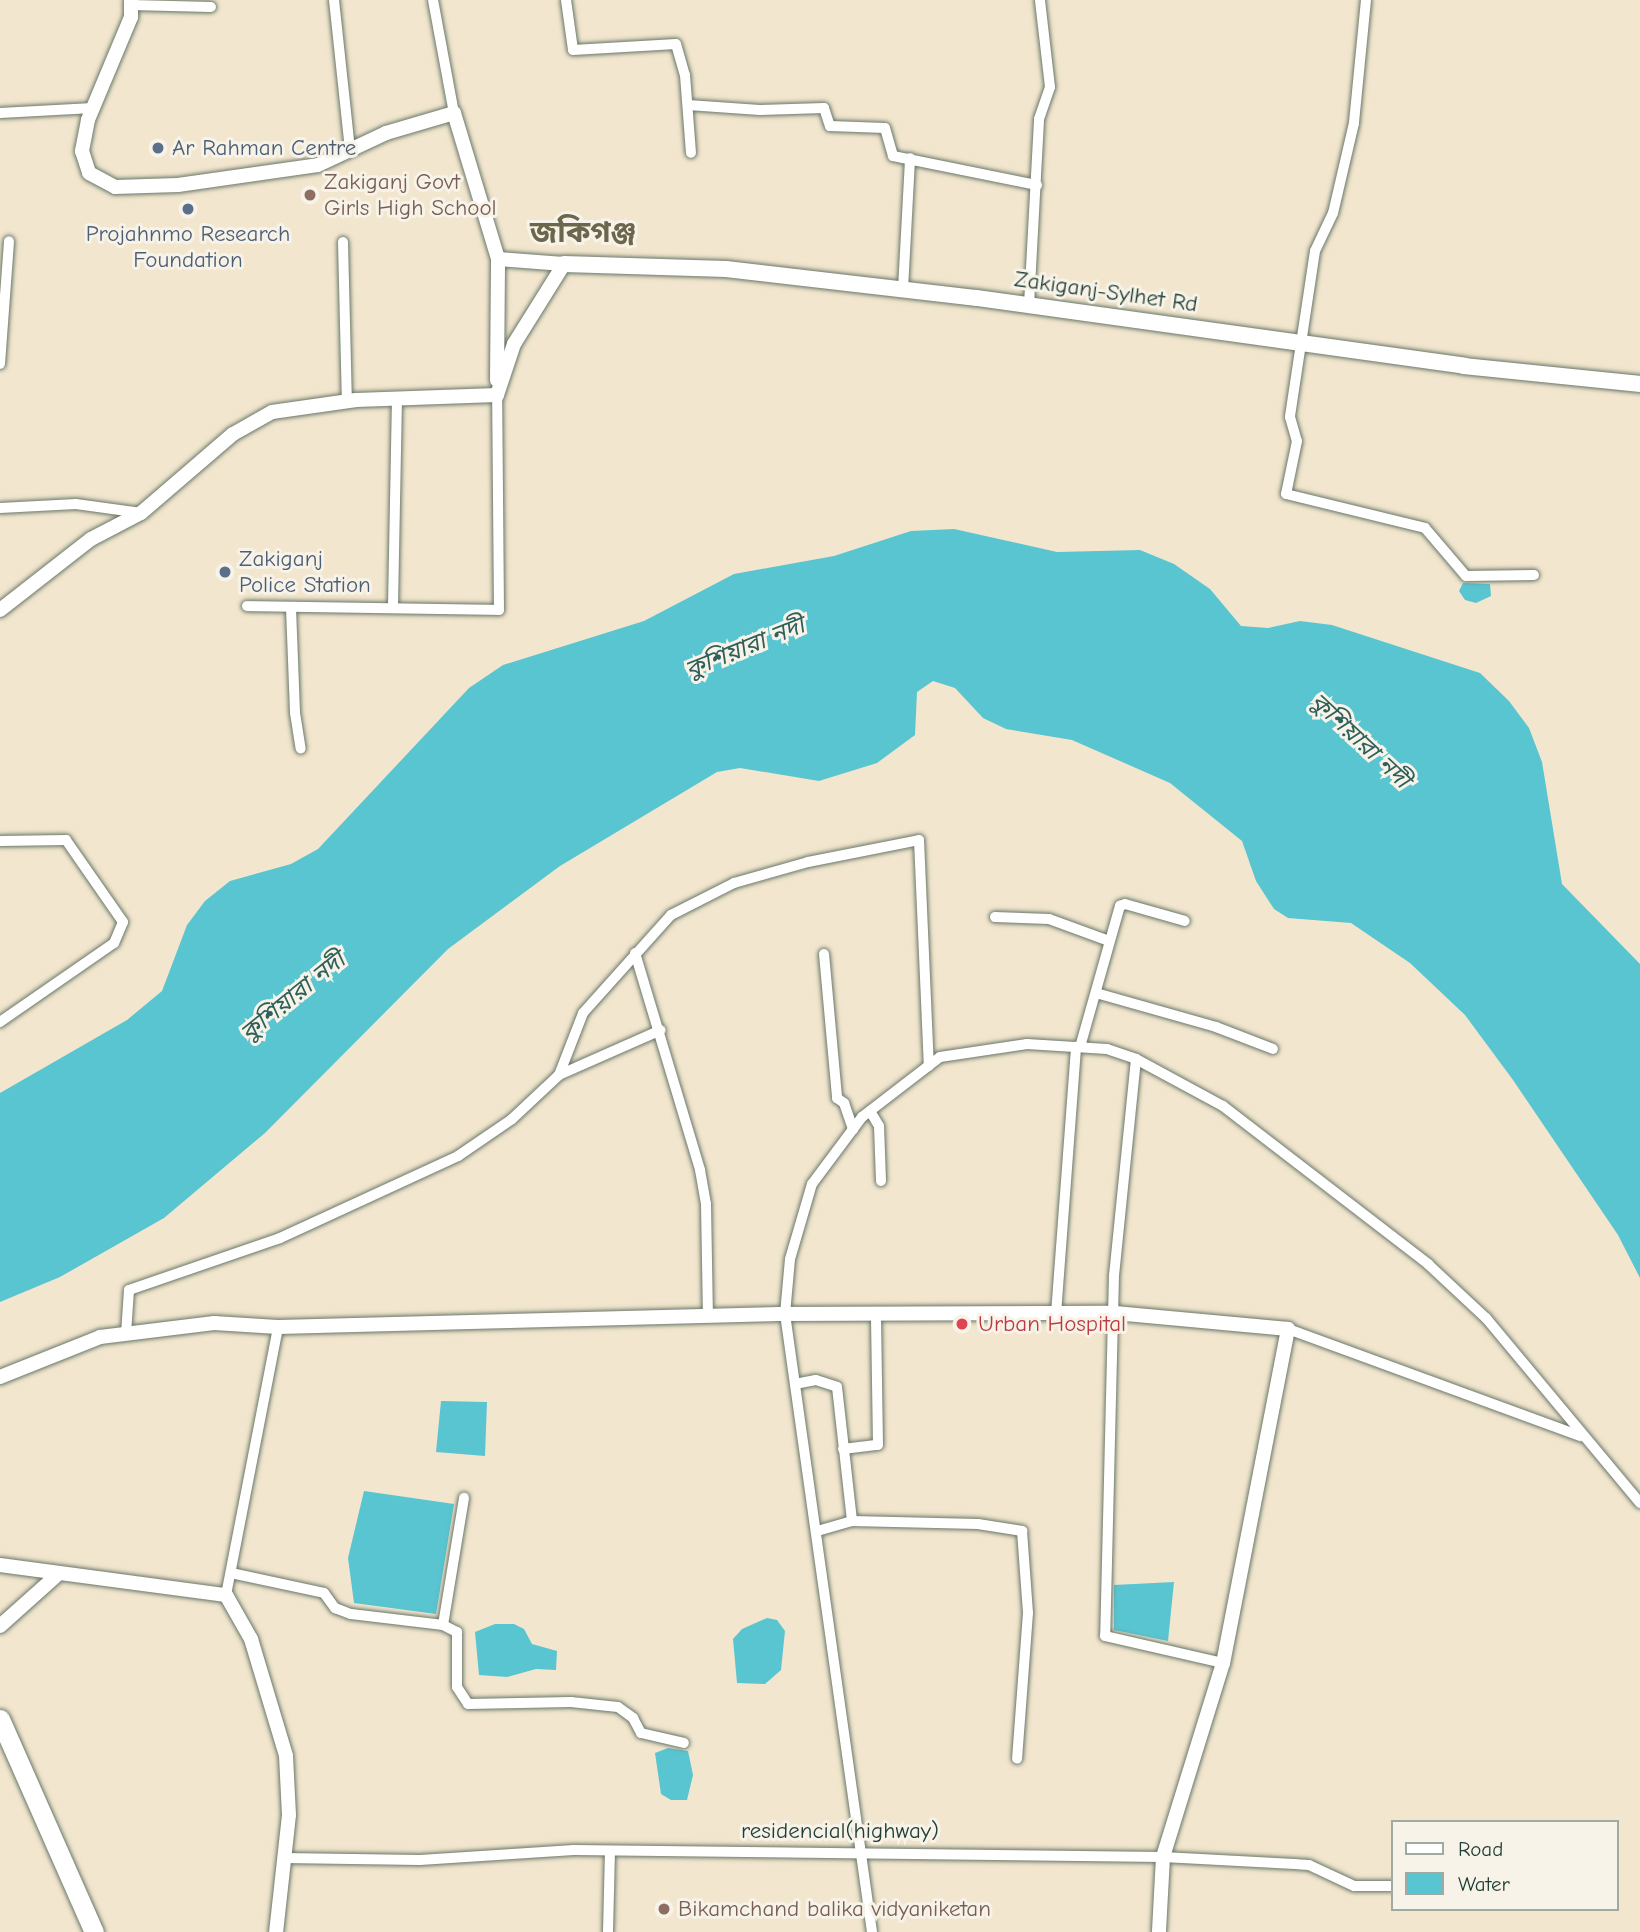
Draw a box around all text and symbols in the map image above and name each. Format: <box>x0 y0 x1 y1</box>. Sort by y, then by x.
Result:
place label: Ar Rahman Centre <box>172 134 356 162</box>
marker: Ar Rahman Centre <box>150 140 166 156</box>
place label: Zakiganj Govt Girls High School <box>324 168 497 222</box>
marker: Zakiganj Govt Girls High School <box>302 187 318 203</box>
marker: Projahnmo Research Foundation <box>180 201 196 217</box>
district label: জকিগঞ্জ <box>530 215 636 251</box>
place label: Projahnmo Research Foundation <box>86 220 290 274</box>
street label: Zakiganj-Sylhet Rd <box>1013 265 1199 319</box>
place label: Zakiganj Police Station <box>239 545 371 599</box>
marker: Zakiganj Police Station <box>217 564 233 580</box>
water label: কুশিয়ারা নদী <box>681 611 809 685</box>
water label: কুশিয়ারা নদী <box>1304 687 1416 795</box>
water label: কুশিয়ারা নদী <box>235 946 351 1048</box>
place label: Urban Hospital <box>978 1310 1126 1338</box>
marker: Urban Hospital <box>952 1314 972 1334</box>
street label: residencial(highway) <box>741 1817 939 1845</box>
legend <box>1392 1820 1619 1911</box>
text: Road <box>1458 1837 1503 1861</box>
text: Water <box>1458 1872 1510 1896</box>
place label: Bikamchand balika vidyaniketan <box>678 1895 991 1923</box>
marker: Bikamchand balika vidyaniketan <box>656 1901 672 1917</box>

